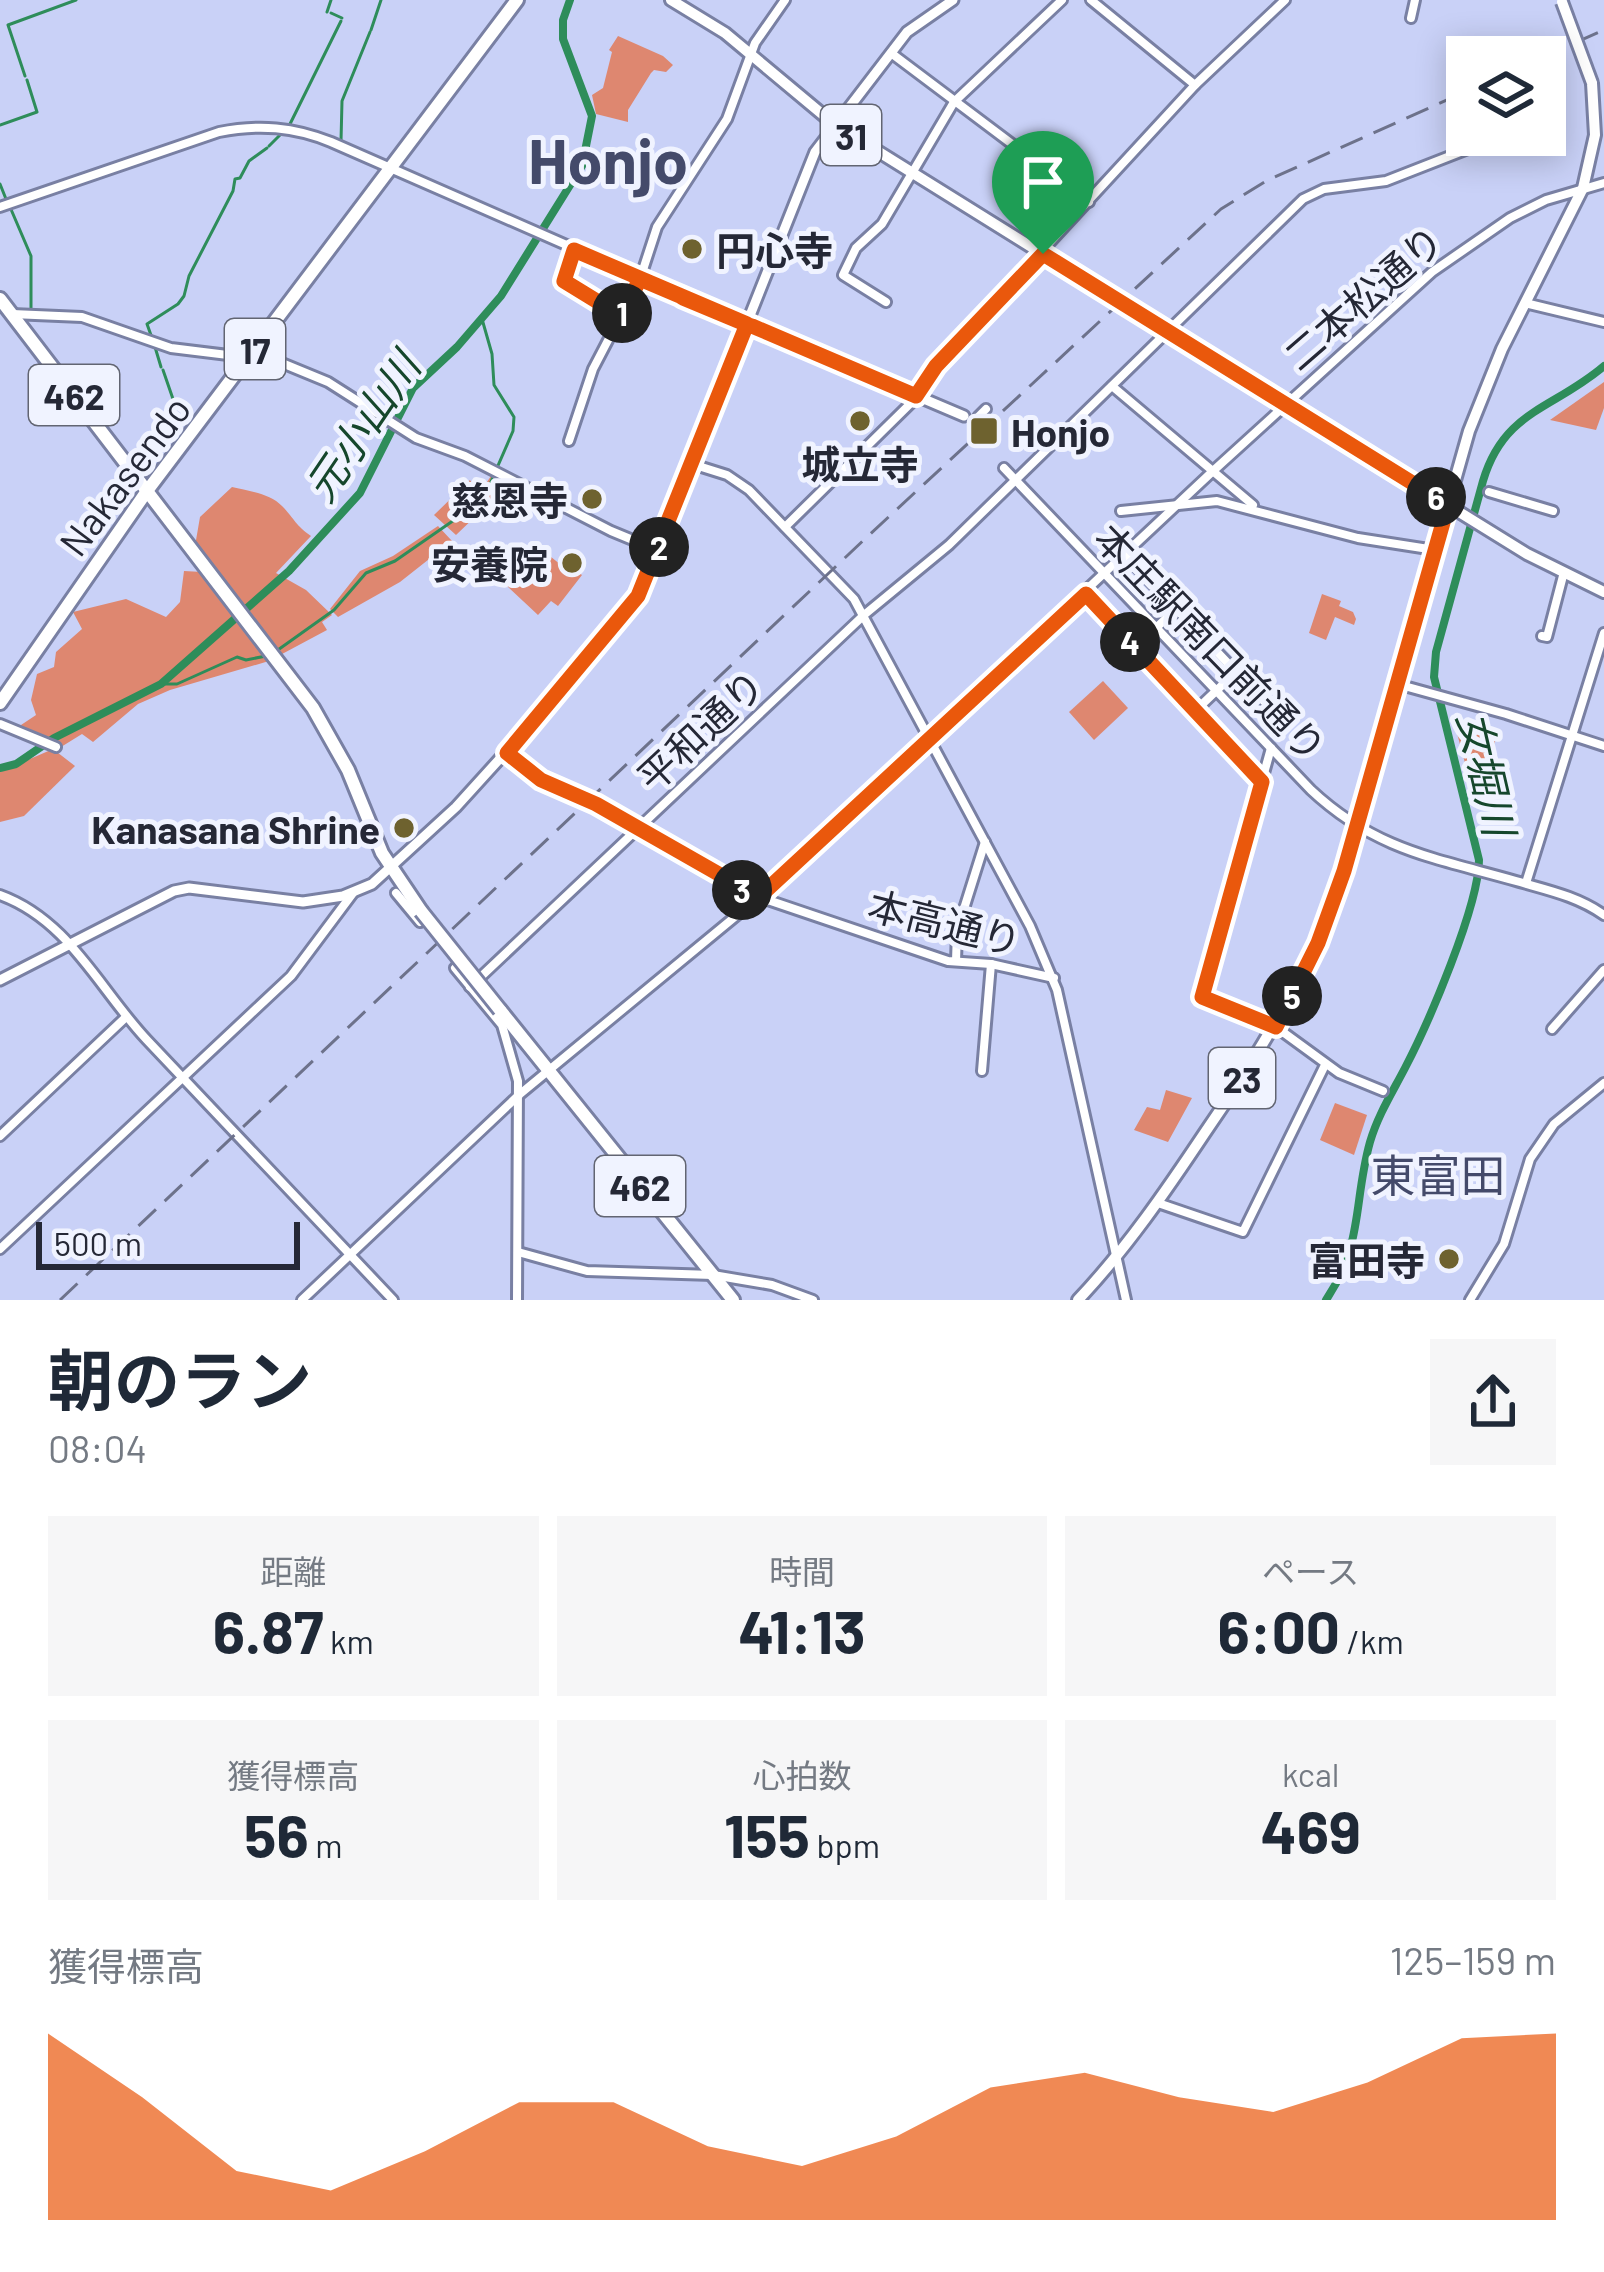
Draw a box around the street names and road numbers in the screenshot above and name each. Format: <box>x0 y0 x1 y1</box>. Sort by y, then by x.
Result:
road number: 31 <box>821 105 881 165</box>
street label: 二本松通り <box>1274 215 1452 379</box>
road number: 17 <box>225 319 285 379</box>
road number: 462 <box>29 365 119 425</box>
street label: Nakasendo <box>49 386 199 564</box>
street label: 本庄駅南口前通り <box>1086 513 1336 771</box>
street label: 平和通り <box>627 660 773 800</box>
street label: 本高通り <box>864 880 1026 964</box>
road number: 23 <box>1209 1048 1275 1108</box>
road number: 462 <box>595 1156 685 1216</box>

